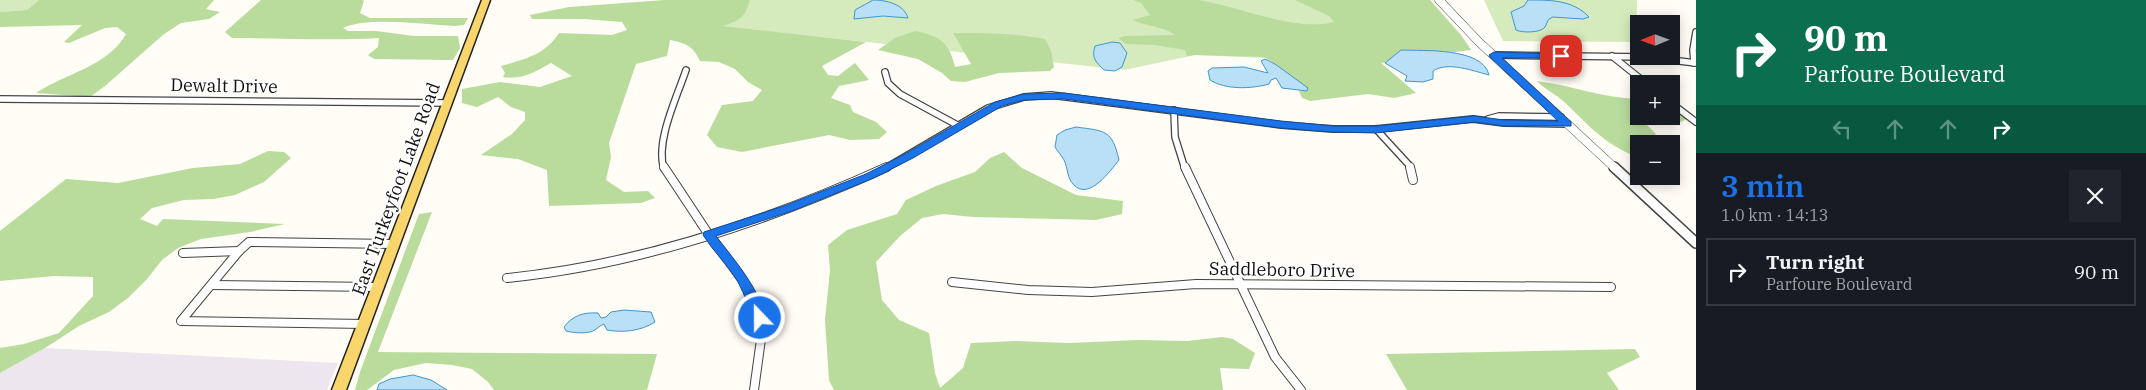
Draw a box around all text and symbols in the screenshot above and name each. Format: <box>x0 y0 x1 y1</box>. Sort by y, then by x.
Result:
north arrow <box>1630 15 1680 65</box>
map controls <box>1630 15 1680 185</box>
text: 90 m <box>1804 15 1888 61</box>
icon: right <box>1721 20 1786 85</box>
pin <box>1540 35 1582 77</box>
icon: arrive <box>1547 42 1575 70</box>
text: Parfoure Boulevard <box>1804 59 2005 88</box>
street label: Dewalt Drive <box>170 73 278 98</box>
button: + <box>1630 75 1680 125</box>
street label: East Turkeyfoot Lake Road <box>346 79 445 299</box>
icon: left <box>1828 115 1856 143</box>
icon: ahead <box>1881 115 1909 143</box>
icon: ahead <box>1934 115 1962 143</box>
icon: right <box>1987 115 2015 143</box>
button: − <box>1630 135 1680 185</box>
text: 3 min <box>1721 166 1804 205</box>
button: close <box>2069 170 2121 222</box>
text: 1.0 km · 14:13 <box>1721 205 1828 225</box>
text: Turn right <box>1766 250 1864 274</box>
street label: Saddleboro Drive <box>1209 257 1355 282</box>
icon: right <box>1723 258 1751 286</box>
text: 90 m <box>2074 260 2119 284</box>
text: Parfoure Boulevard <box>1766 274 1912 294</box>
position arrow <box>733 291 785 343</box>

